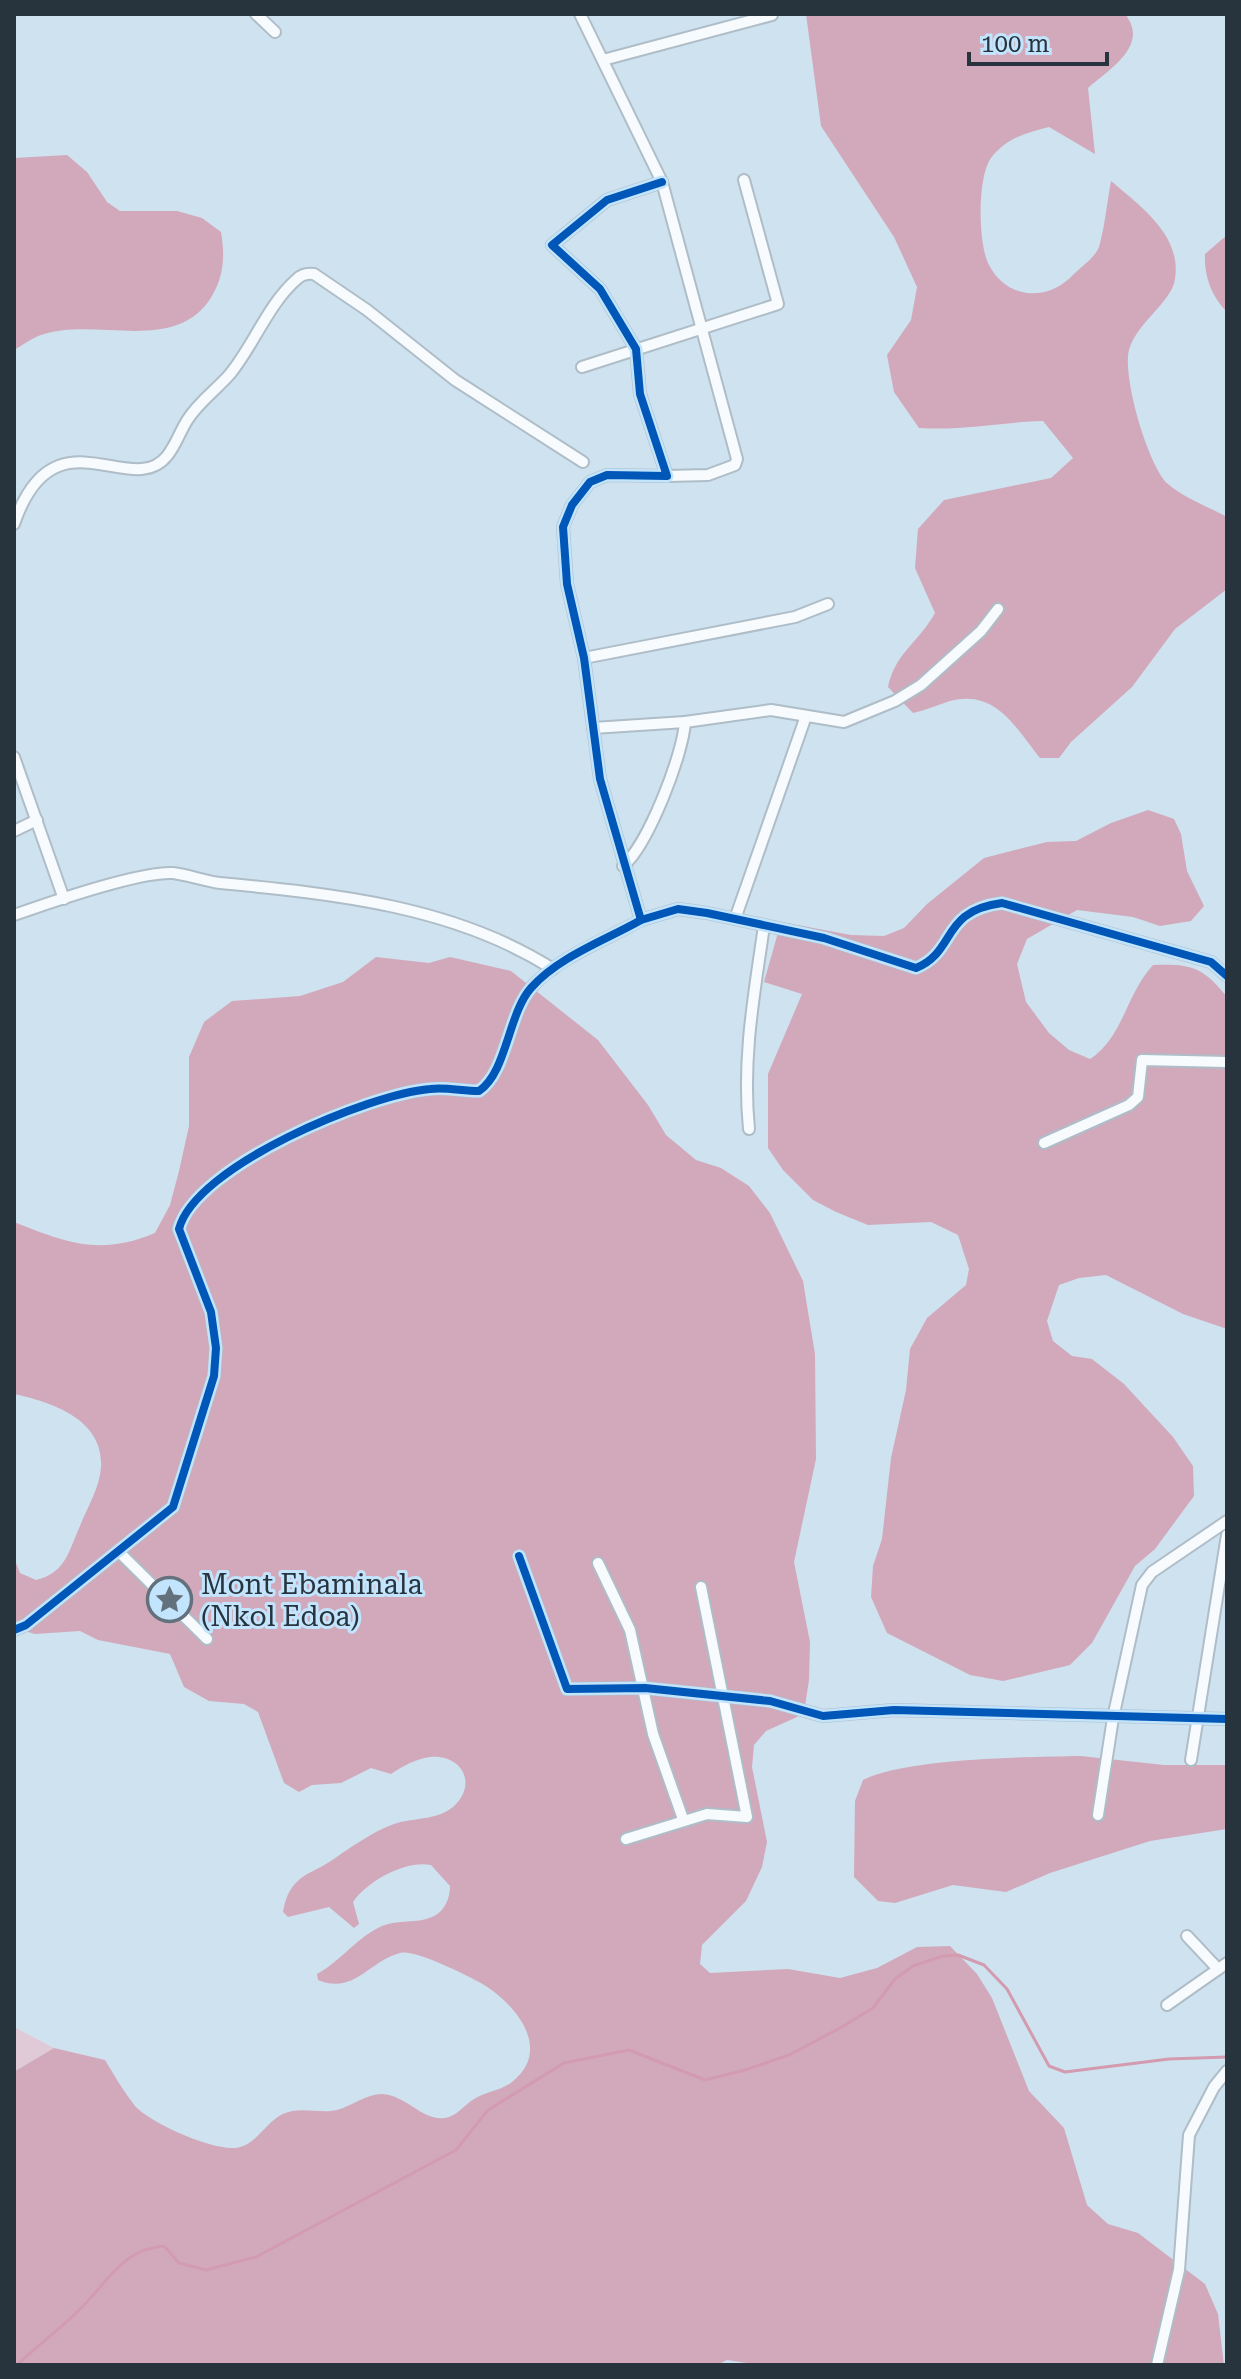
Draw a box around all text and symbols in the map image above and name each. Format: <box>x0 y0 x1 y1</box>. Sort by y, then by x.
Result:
scale bar <box>969 16 1107 66</box>
text: 100 m <box>981 30 1049 58</box>
place label: Mont Ebaminala (Nkol Edoa) <box>201 1568 423 1633</box>
place icon: Mont Ebaminala (Nkol Edoa) <box>146 1576 194 1624</box>

